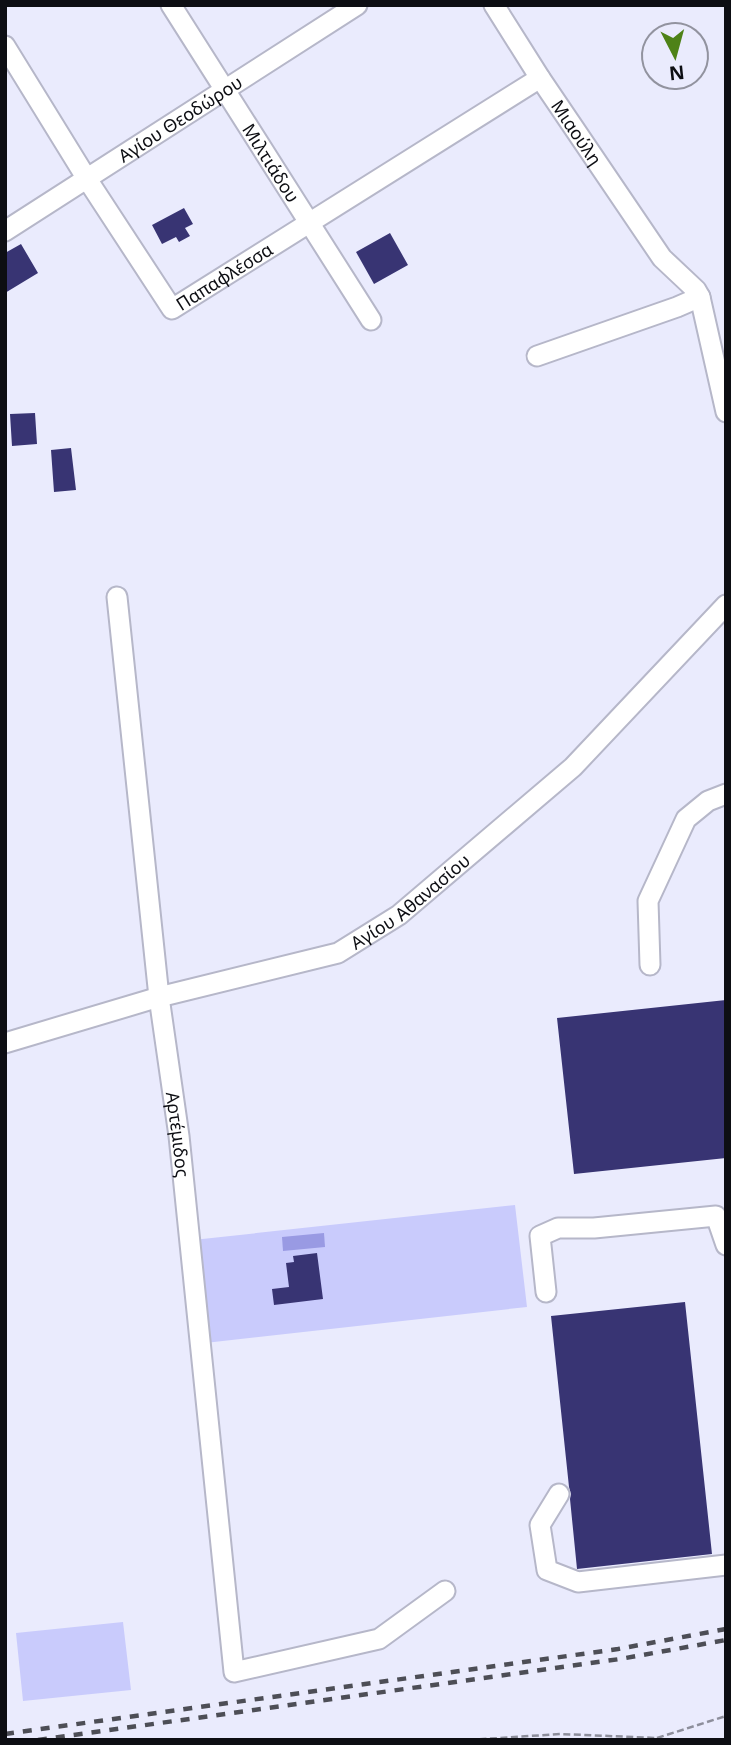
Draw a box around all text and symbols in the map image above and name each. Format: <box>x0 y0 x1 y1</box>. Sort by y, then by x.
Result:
north arrow <box>640 21 710 91</box>
text: N <box>668 59 686 87</box>
street label: Αγίου Θεοδώρου <box>113 70 247 167</box>
street label: Μιαούλη <box>546 95 608 170</box>
street label: Μιλτιάδου <box>237 119 305 207</box>
street label: Παπαφλέσσα <box>171 237 277 316</box>
street label: Αγίου Αθανασίου <box>346 848 475 954</box>
street label: Αρτέμιδος <box>161 1090 195 1179</box>

